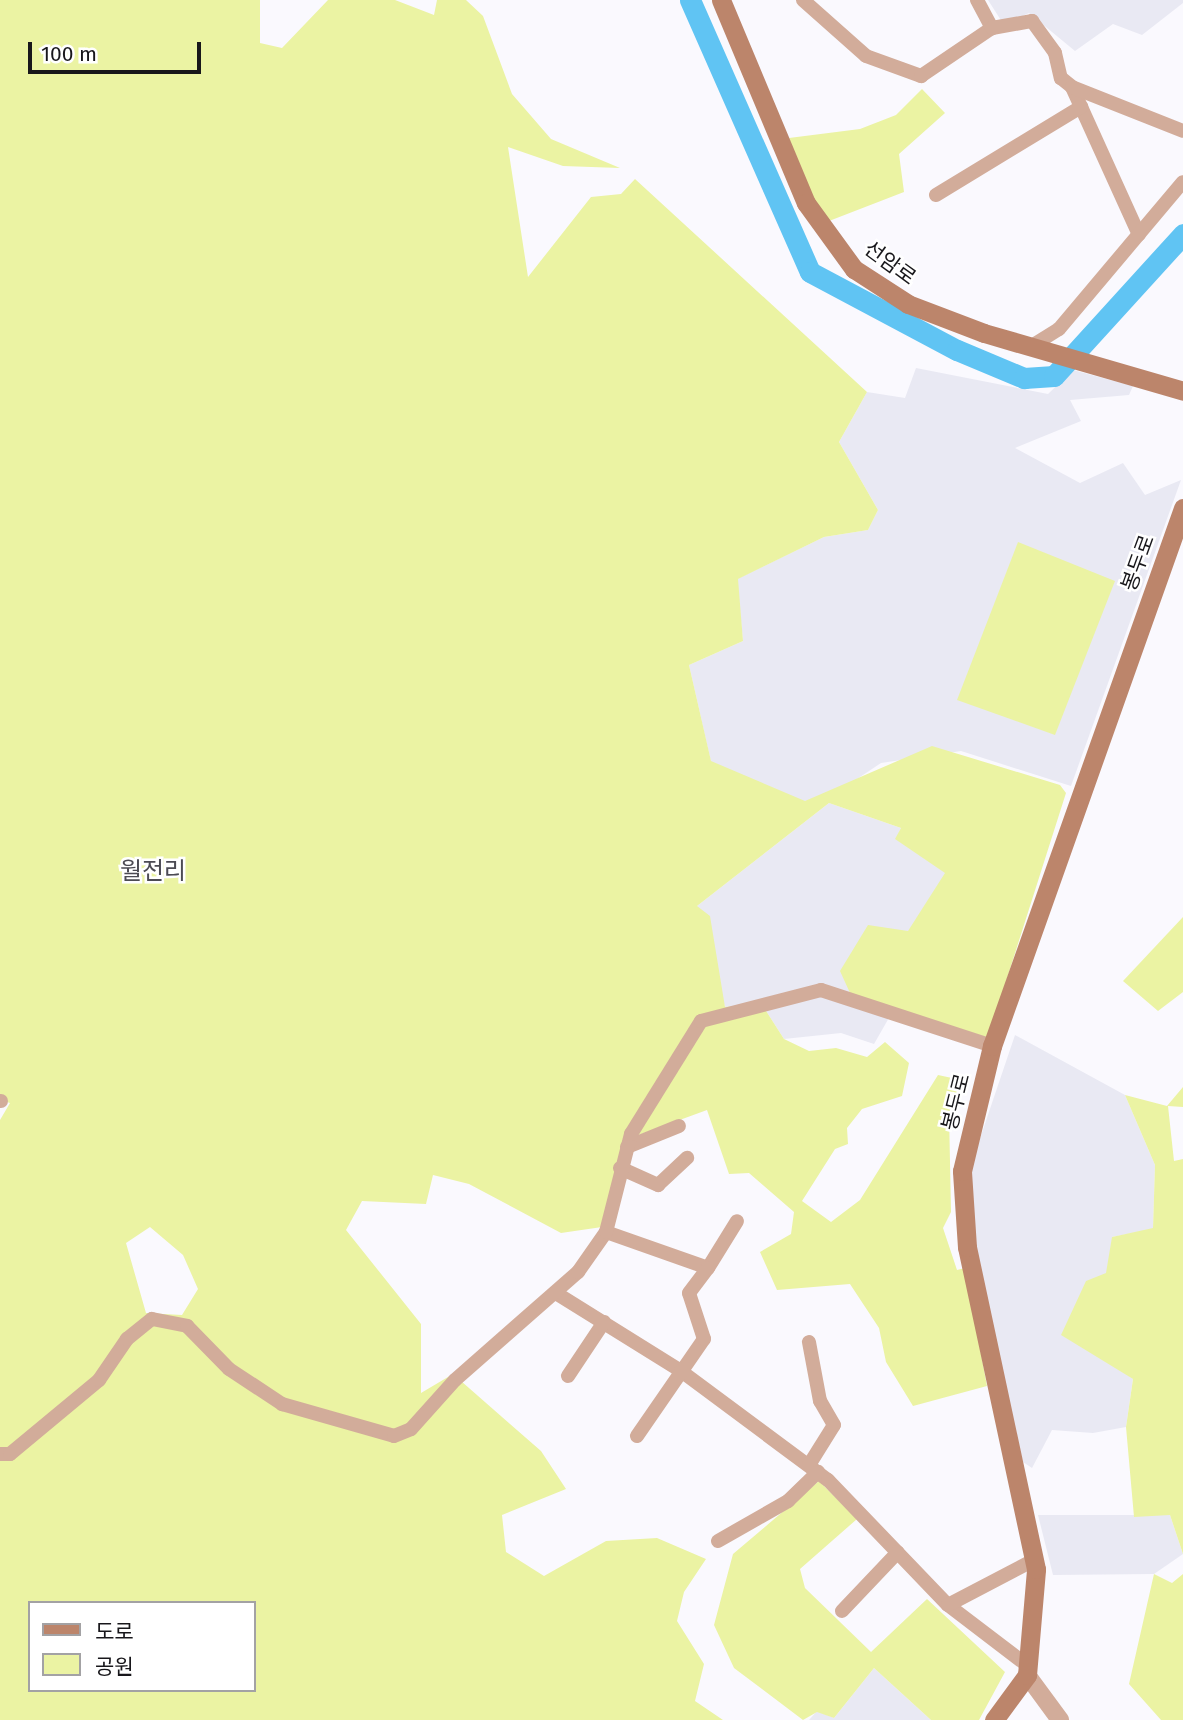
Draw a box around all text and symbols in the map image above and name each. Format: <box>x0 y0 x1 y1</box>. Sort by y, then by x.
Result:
scale bar <box>32 28 205 72</box>
text: 100 m <box>41 41 97 67</box>
street label: 선암로 <box>859 236 921 290</box>
street label: 봉두로 <box>1116 531 1160 595</box>
district label: 월전리 <box>120 858 186 886</box>
street label: 봉두로 <box>937 1071 975 1133</box>
legend <box>28 1601 256 1692</box>
text: 도로 <box>95 1619 134 1645</box>
text: 공원 <box>95 1654 134 1680</box>

